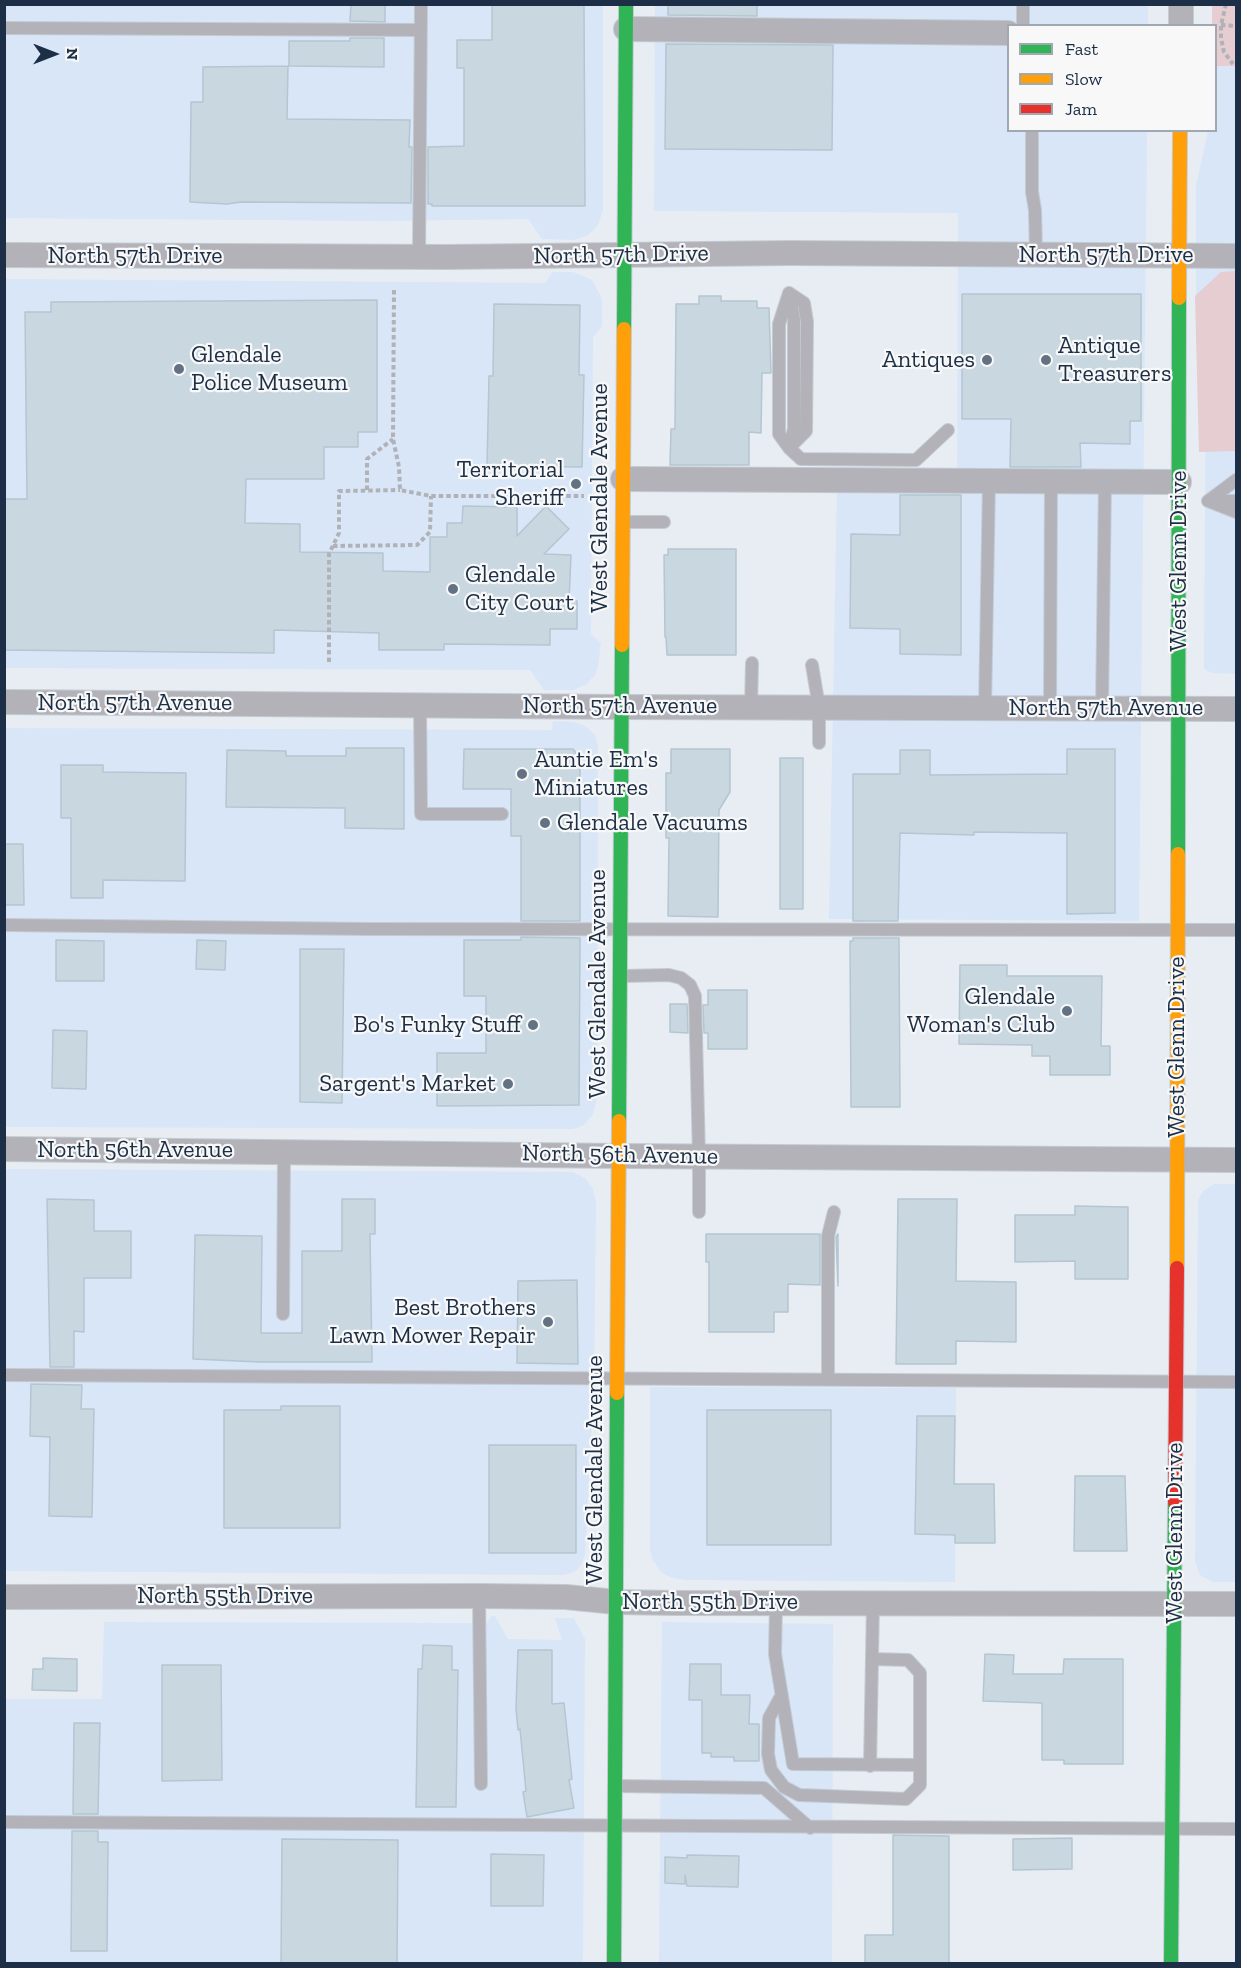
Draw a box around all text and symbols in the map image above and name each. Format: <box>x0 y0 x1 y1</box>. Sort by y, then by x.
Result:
north arrow <box>24 24 84 84</box>
legend <box>1007 24 1217 132</box>
text: Fast <box>1065 38 1098 60</box>
text: N <box>63 48 82 60</box>
text: Slow <box>1065 68 1102 90</box>
text: Jam <box>1065 98 1097 120</box>
street label: North 57th Drive <box>533 239 709 271</box>
street label: North 57th Drive <box>1018 241 1194 269</box>
street label: North 57th Drive <box>47 242 223 270</box>
place label: Antique Treasurers <box>1058 332 1171 388</box>
place label: Glendale Police Museum <box>191 341 348 397</box>
place label: Antiques <box>882 346 975 374</box>
marker: Antiques <box>980 353 994 367</box>
marker: Antique Treasurers <box>1039 353 1053 367</box>
marker: Glendale Police Museum <box>172 362 186 376</box>
street label: West Glendale Avenue <box>586 383 614 613</box>
place label: Territorial Sheriff <box>457 456 564 512</box>
street label: West Glenn Drive <box>1165 470 1193 652</box>
marker: Territorial Sheriff <box>569 477 583 491</box>
place label: Glendale City Court <box>465 561 574 617</box>
marker: Glendale City Court <box>446 582 460 596</box>
street label: North 57th Avenue <box>38 689 232 717</box>
street label: North 57th Avenue <box>523 692 717 720</box>
street label: North 57th Avenue <box>1009 694 1203 722</box>
place label: Auntie Em's Miniatures <box>534 746 658 802</box>
marker: Auntie Em's Miniatures <box>515 767 529 781</box>
place label: Glendale Vacuums <box>557 809 748 837</box>
marker: Glendale Vacuums <box>538 816 552 830</box>
street label: West Glendale Avenue <box>584 869 612 1099</box>
street label: West Glenn Drive <box>1163 956 1191 1138</box>
place label: Glendale Woman's Club <box>907 983 1055 1039</box>
marker: Glendale Woman's Club <box>1060 1004 1074 1018</box>
place label: Bo's Funky Stuff <box>353 1011 521 1039</box>
marker: Bo's Funky Stuff <box>526 1018 540 1032</box>
place label: Sargent's Market <box>319 1070 496 1098</box>
marker: Sargent's Market <box>501 1077 515 1091</box>
street label: North 56th Avenue <box>37 1136 233 1164</box>
street label: North 56th Avenue <box>522 1139 718 1171</box>
place label: Best Brothers Lawn Mower Repair <box>329 1294 536 1350</box>
marker: Best Brothers Lawn Mower Repair <box>541 1315 555 1329</box>
street label: West Glendale Avenue <box>581 1355 609 1585</box>
street label: West Glenn Drive <box>1161 1442 1189 1624</box>
street label: North 55th Drive <box>137 1582 313 1610</box>
street label: North 55th Drive <box>622 1588 798 1616</box>

